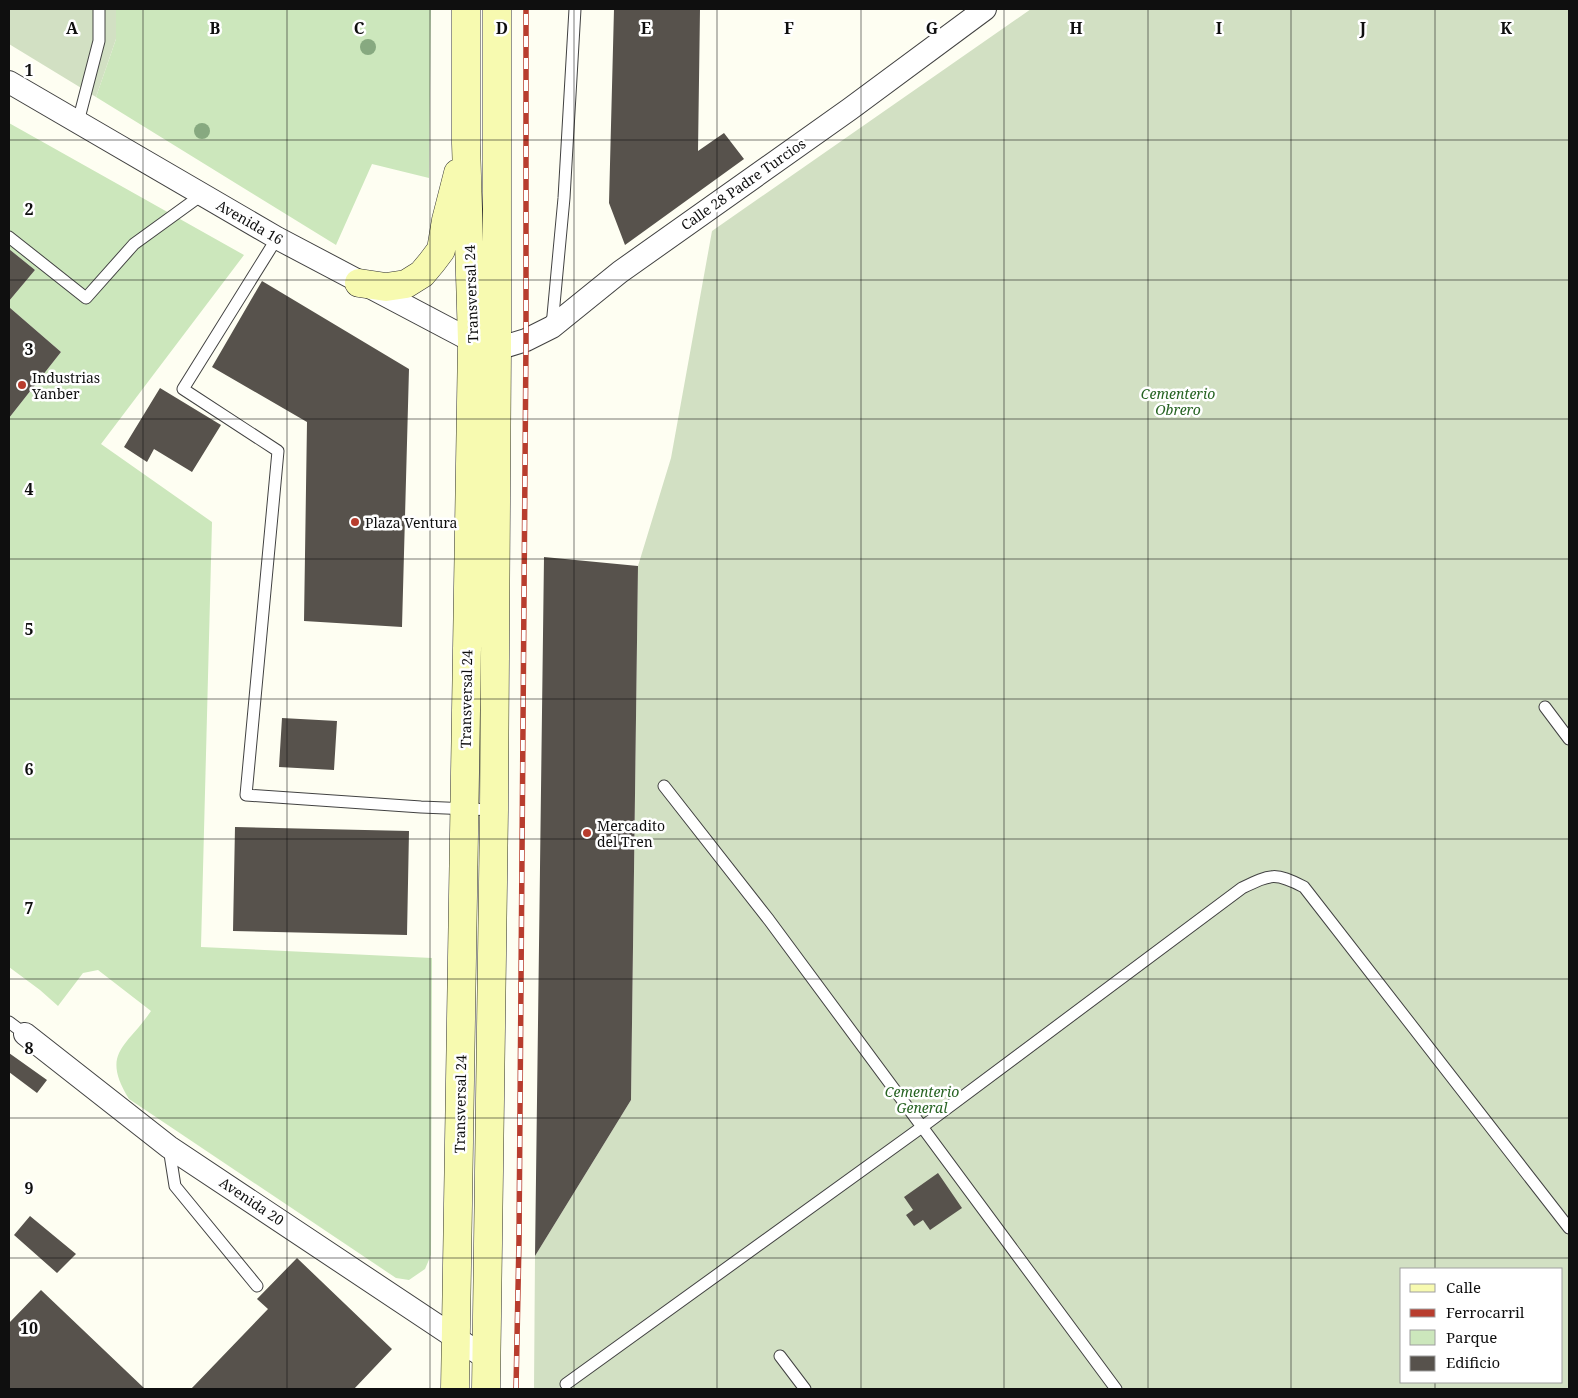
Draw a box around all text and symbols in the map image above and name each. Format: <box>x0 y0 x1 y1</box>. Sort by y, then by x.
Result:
text: A <box>66 17 79 39</box>
text: B <box>210 17 221 39</box>
text: C <box>354 17 365 39</box>
text: D <box>496 17 508 39</box>
text: E <box>641 17 651 39</box>
text: F <box>784 17 794 39</box>
text: G <box>926 17 938 39</box>
text: H <box>1069 17 1083 39</box>
text: I <box>1216 17 1222 39</box>
text: J <box>1359 17 1367 39</box>
text: K <box>1500 17 1512 39</box>
text: 1 <box>24 59 34 81</box>
street label: Calle 28 Padre Turcios <box>677 134 809 234</box>
street label: Avenida 16 <box>213 195 287 249</box>
text: 2 <box>24 198 34 220</box>
street label: Transversal 24 <box>460 244 482 343</box>
text: 3 <box>24 338 34 360</box>
place label: Industrias Yanber <box>31 368 100 403</box>
marker: Industrias Yanber <box>16 379 28 391</box>
park label: Cementerio Obrero <box>1141 384 1215 419</box>
text: 4 <box>24 478 34 500</box>
place label: Plaza Ventura <box>365 513 458 532</box>
marker: Plaza Ventura <box>349 516 361 528</box>
text: 5 <box>24 618 34 640</box>
street label: Transversal 24 <box>456 650 476 748</box>
text: 6 <box>24 758 34 780</box>
place label: Mercadito del Tren <box>597 816 665 851</box>
marker: Mercadito del Tren <box>581 827 593 839</box>
text: 7 <box>24 897 34 919</box>
text: 8 <box>24 1037 34 1059</box>
street label: Transversal 24 <box>450 1055 470 1153</box>
park label: Cementerio General <box>885 1082 959 1117</box>
street label: Avenida 20 <box>216 1172 288 1230</box>
text: 9 <box>24 1177 34 1199</box>
legend <box>1400 1268 1563 1383</box>
text: Calle <box>1446 1277 1481 1297</box>
text: Ferrocarril <box>1446 1302 1525 1322</box>
text: 10 <box>20 1317 38 1339</box>
text: Parque <box>1446 1327 1497 1347</box>
text: Edificio <box>1446 1352 1500 1372</box>

